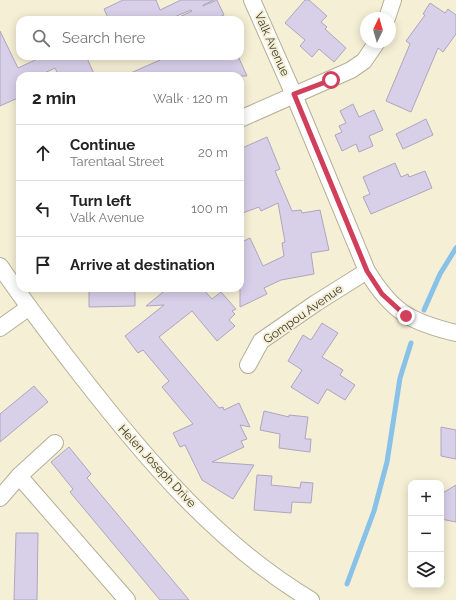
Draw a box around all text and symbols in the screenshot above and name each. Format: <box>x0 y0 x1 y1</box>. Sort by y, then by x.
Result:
street label: Valk Avenue <box>252 10 292 78</box>
north arrow <box>360 12 396 48</box>
search box <box>16 16 244 60</box>
icon: search <box>30 27 52 49</box>
text: Search here <box>62 29 145 47</box>
route start <box>322 71 340 89</box>
text: 2 min <box>32 88 76 108</box>
text: Walk · 120 m <box>153 91 228 106</box>
text: Continue <box>70 136 135 154</box>
icon: ahead <box>32 142 54 164</box>
text: 20 m <box>198 145 228 160</box>
text: Tarentaal Street <box>70 154 164 169</box>
text: Turn left <box>70 192 131 210</box>
icon: left <box>32 198 54 220</box>
text: 100 m <box>191 201 228 216</box>
text: Valk Avenue <box>70 210 144 225</box>
icon: arrive <box>32 254 54 276</box>
text: Arrive at destination <box>70 256 215 274</box>
street label: Gompou Avenue <box>261 282 345 346</box>
route end <box>397 307 415 325</box>
street label: Helen Joseph Drive <box>115 422 199 510</box>
map controls <box>408 480 444 588</box>
button: + <box>408 480 444 516</box>
button: − <box>408 516 444 552</box>
button: layers <box>408 552 444 588</box>

